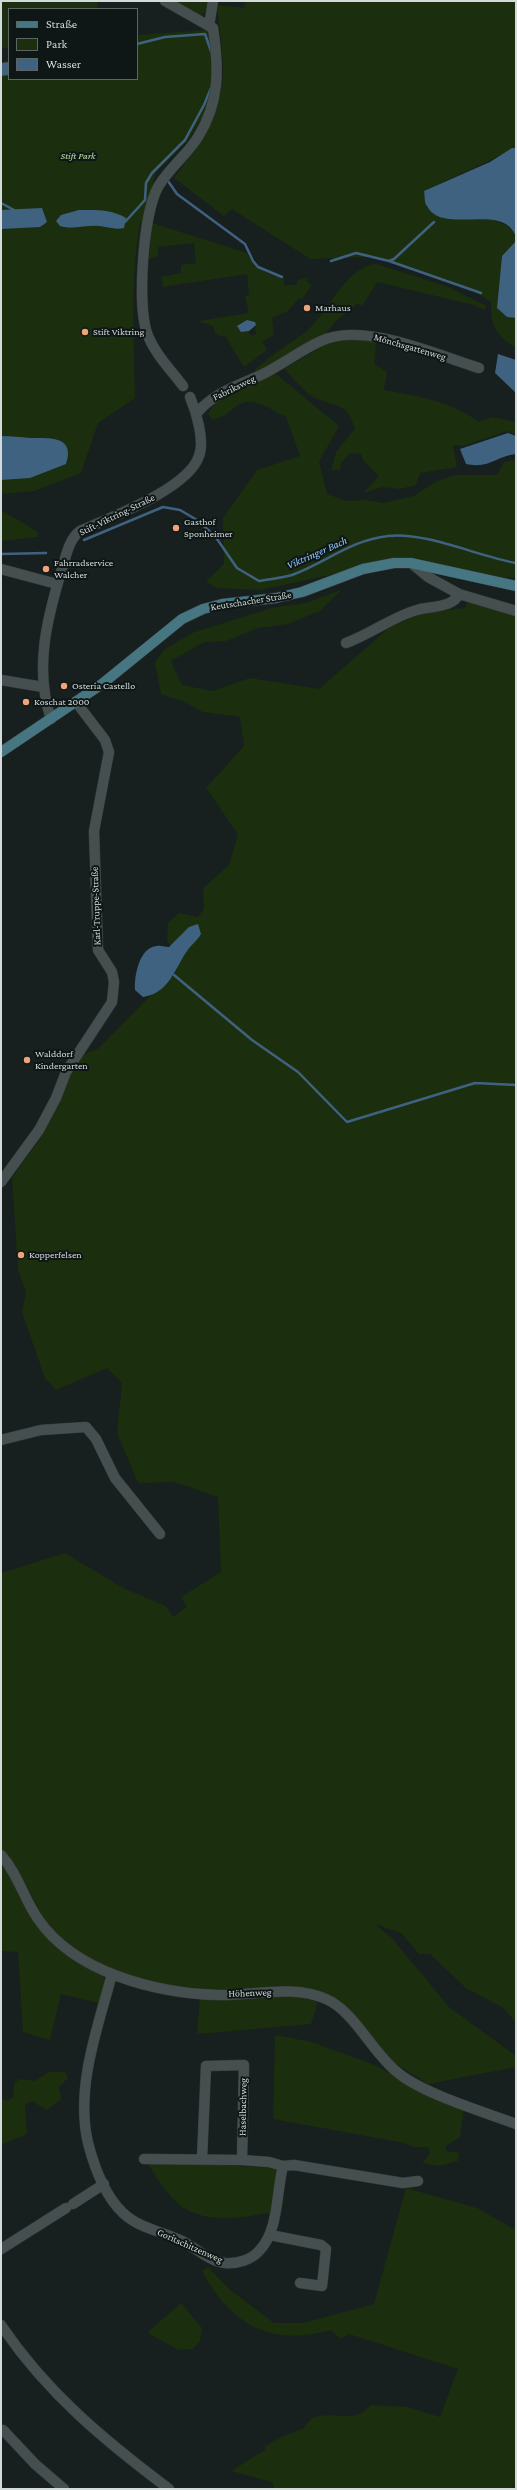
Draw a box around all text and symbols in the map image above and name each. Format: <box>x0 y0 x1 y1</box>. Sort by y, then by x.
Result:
legend <box>8 8 138 80</box>
text: Straße <box>46 17 77 31</box>
text: Park <box>46 37 67 51</box>
text: Wasser <box>46 57 81 71</box>
park label: Stift Park <box>61 150 95 162</box>
place label: Marhaus <box>315 302 351 314</box>
marker: Marhaus <box>302 303 312 313</box>
place label: Stift Viktring <box>93 326 144 338</box>
marker: Stift Viktring <box>80 327 90 337</box>
street label: Mönchsgartenweg <box>373 331 447 363</box>
street label: Fabriksweg <box>211 373 257 403</box>
street label: Stift-Viktring-Straße <box>77 492 157 538</box>
place label: Gasthof Sponheimer <box>184 516 233 540</box>
marker: Gasthof Sponheimer <box>171 523 181 533</box>
water label: Viktringer Bach <box>285 534 349 572</box>
place label: Fahrradservice Walcher <box>54 557 113 580</box>
marker: Fahrradservice Walcher <box>41 564 51 574</box>
street label: Keutschacher Straße <box>210 589 292 613</box>
place label: Osteria Castello <box>72 680 135 692</box>
marker: Osteria Castello <box>59 681 69 691</box>
place label: Koschat 2000 <box>34 696 90 708</box>
marker: Koschat 2000 <box>21 697 31 707</box>
street label: Karl-Truppe-Straße <box>89 866 103 946</box>
place label: Walddorf Kindergarten <box>35 1048 88 1072</box>
marker: Walddorf Kindergarten <box>22 1055 32 1065</box>
place label: Kopperfelsen <box>29 1249 82 1261</box>
marker: Kopperfelsen <box>16 1250 26 1260</box>
street label: Höhenweg <box>228 1986 272 2000</box>
street label: Haselbachweg <box>236 2078 250 2136</box>
street label: Goritschitzenweg <box>155 2226 225 2266</box>

